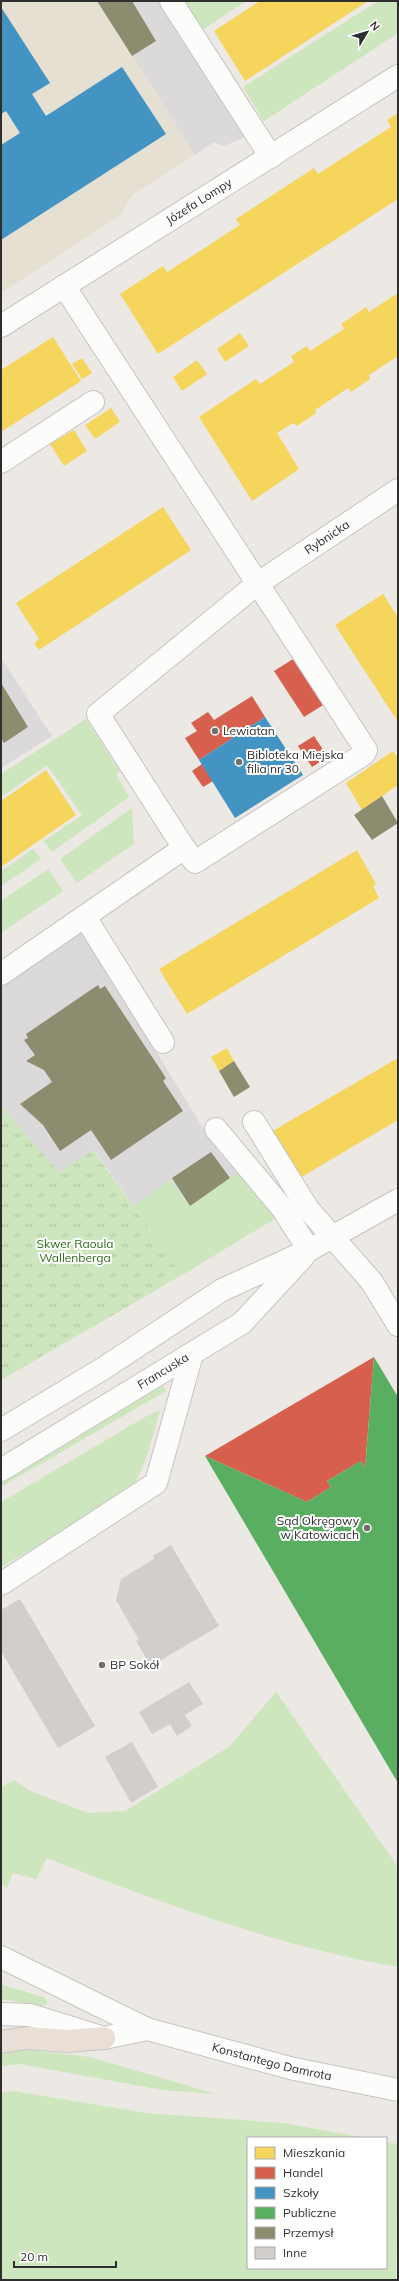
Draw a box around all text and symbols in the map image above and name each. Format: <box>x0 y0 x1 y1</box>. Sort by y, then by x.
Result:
north arrow <box>347 12 387 52</box>
text: N <box>367 18 383 33</box>
street label: Józefa Lompy <box>163 174 235 227</box>
street label: Rybnicka <box>301 516 352 557</box>
place label: Lewiatan <box>223 723 275 738</box>
marker: Lewiatan <box>210 726 220 736</box>
place label: Bibloteka Miejska filia nr 30 <box>247 747 344 776</box>
marker: Bibloteka Miejska filia nr 30 <box>234 757 244 767</box>
park label: Skwer Raoula Wallenberga <box>36 1236 114 1265</box>
street label: Francuska <box>135 1349 191 1392</box>
place label: Sąd Okręgowy w Katowicach <box>277 1513 360 1542</box>
marker: Sąd Okręgowy w Katowicach <box>362 1523 372 1533</box>
place label: BP Sokół <box>110 1657 160 1672</box>
marker: BP Sokół <box>97 1660 107 1670</box>
street label: Konstantego Damrota <box>211 2039 333 2083</box>
legend <box>247 2137 387 2269</box>
text: Mieszkania <box>283 2145 345 2160</box>
text: Handel <box>283 2165 323 2180</box>
text: Szkoły <box>283 2185 319 2200</box>
text: Publiczne <box>283 2205 336 2220</box>
text: Przemysł <box>283 2225 334 2240</box>
scale bar <box>14 2243 116 2269</box>
text: Inne <box>283 2245 307 2260</box>
text: 20 m <box>20 2249 48 2264</box>

